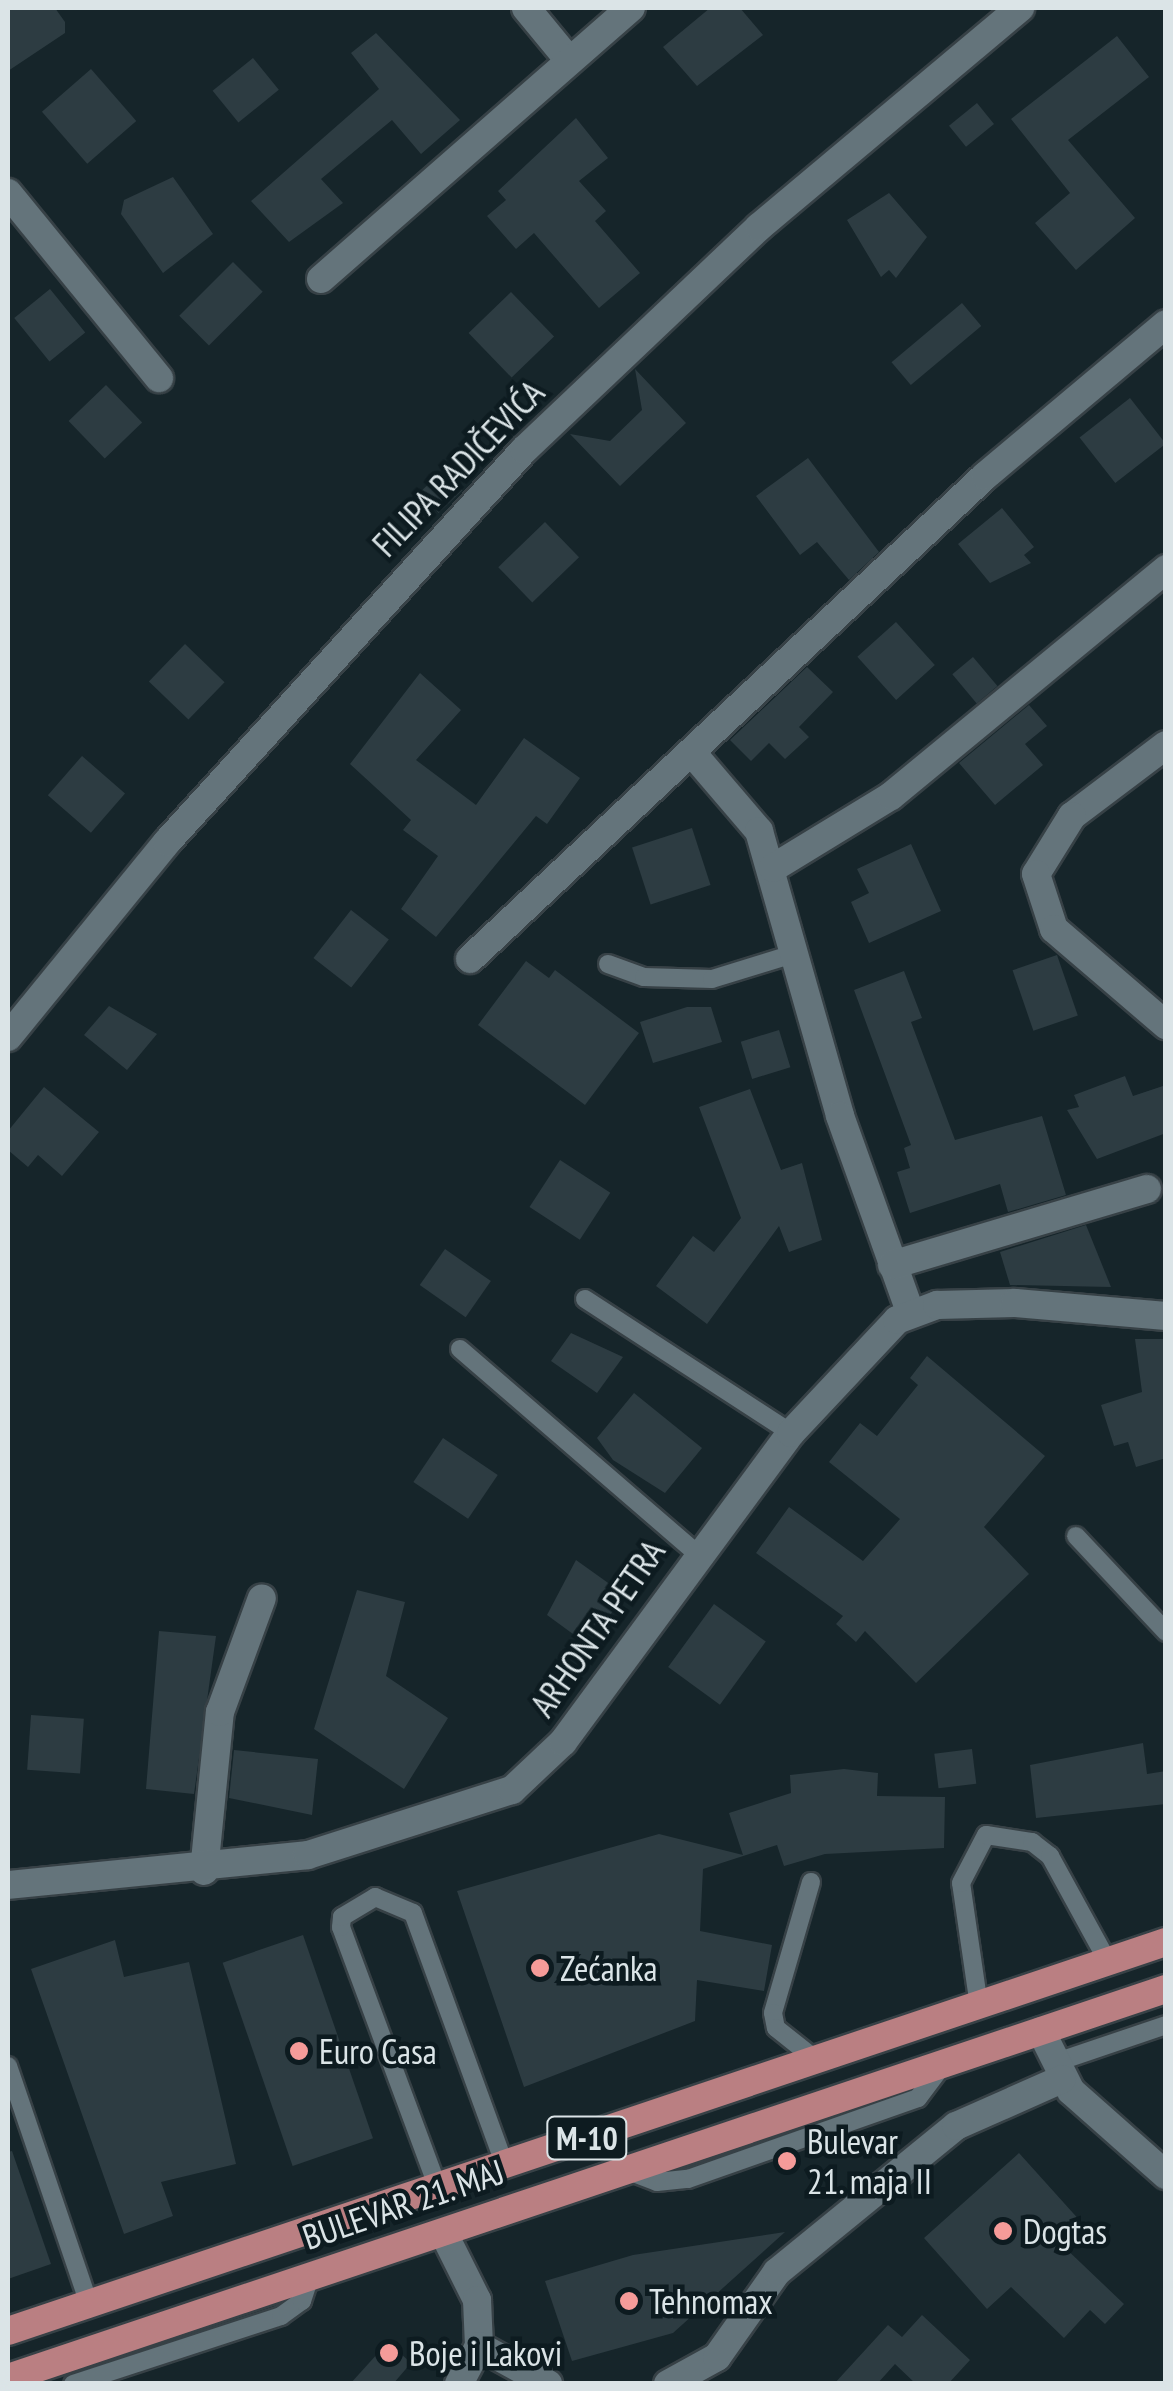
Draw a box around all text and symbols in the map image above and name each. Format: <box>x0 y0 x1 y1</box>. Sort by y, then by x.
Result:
street label: FILIPA RADIČEVIĆA <box>363 371 553 565</box>
street label: ARHONTA PETRA <box>520 1531 674 1725</box>
place label: Zećanka <box>560 1947 658 1989</box>
marker: Zećanka <box>529 1957 551 1979</box>
place label: Euro Casa <box>319 2030 437 2072</box>
marker: Euro Casa <box>288 2040 310 2062</box>
road number: M-10 <box>544 2111 630 2165</box>
place label: Bulevar 21. maja II <box>807 2120 934 2202</box>
street label: BULEVAR 21. MAJ <box>296 2150 510 2258</box>
marker: Bulevar 21. maja II <box>776 2150 798 2172</box>
place label: Dogtas <box>1023 2210 1107 2252</box>
marker: Dogtas <box>992 2220 1014 2242</box>
place label: Tehnomax <box>649 2280 773 2322</box>
marker: Tehnomax <box>618 2290 640 2312</box>
place label: Boje i Lakovi <box>409 2332 562 2374</box>
marker: Boje i Lakovi <box>378 2342 400 2364</box>

